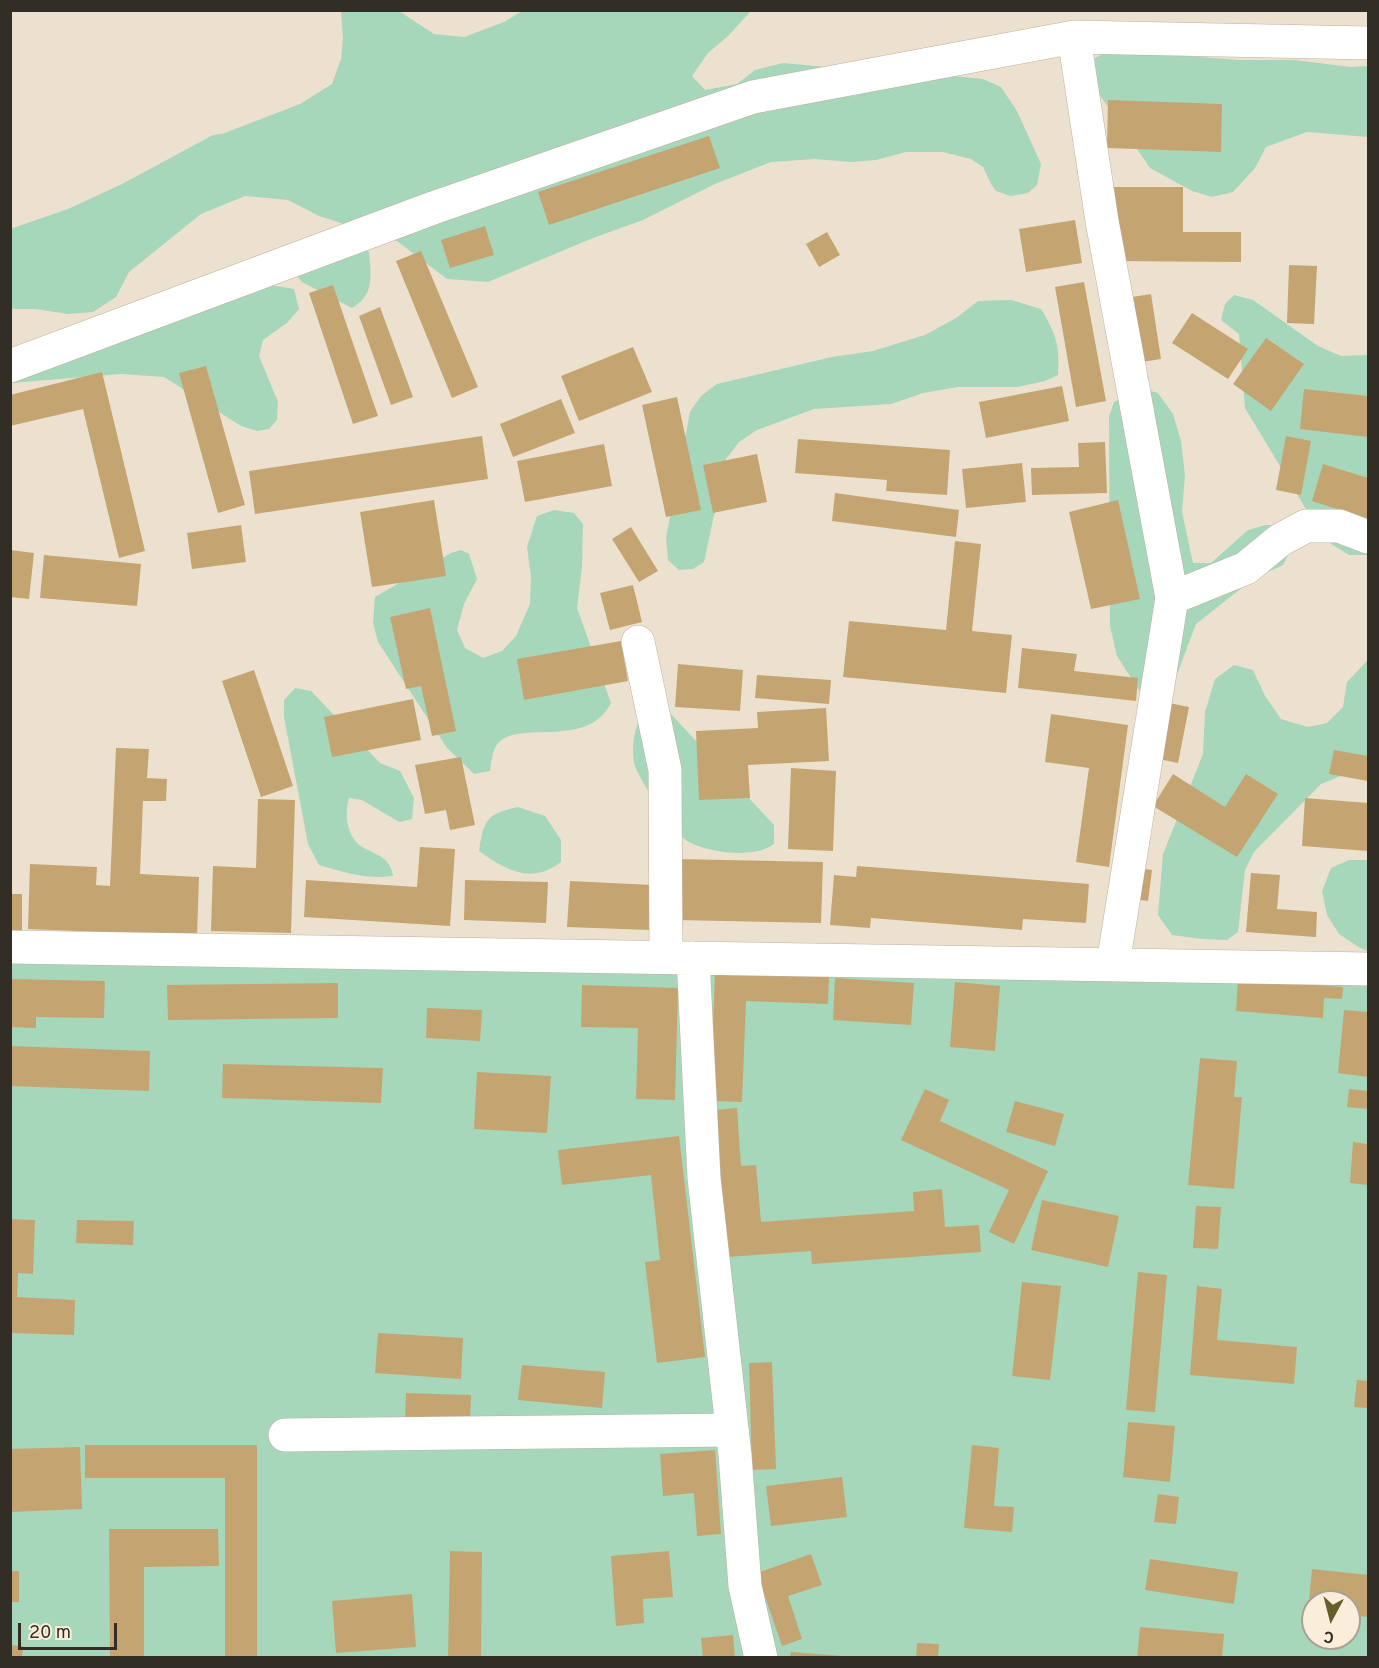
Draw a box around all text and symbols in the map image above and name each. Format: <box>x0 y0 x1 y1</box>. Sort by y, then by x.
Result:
north arrow <box>1301 1590 1361 1650</box>
scale bar <box>21 1611 120 1649</box>
text: 20 m <box>29 1622 71 1645</box>
text: С <box>1323 1625 1335 1646</box>

